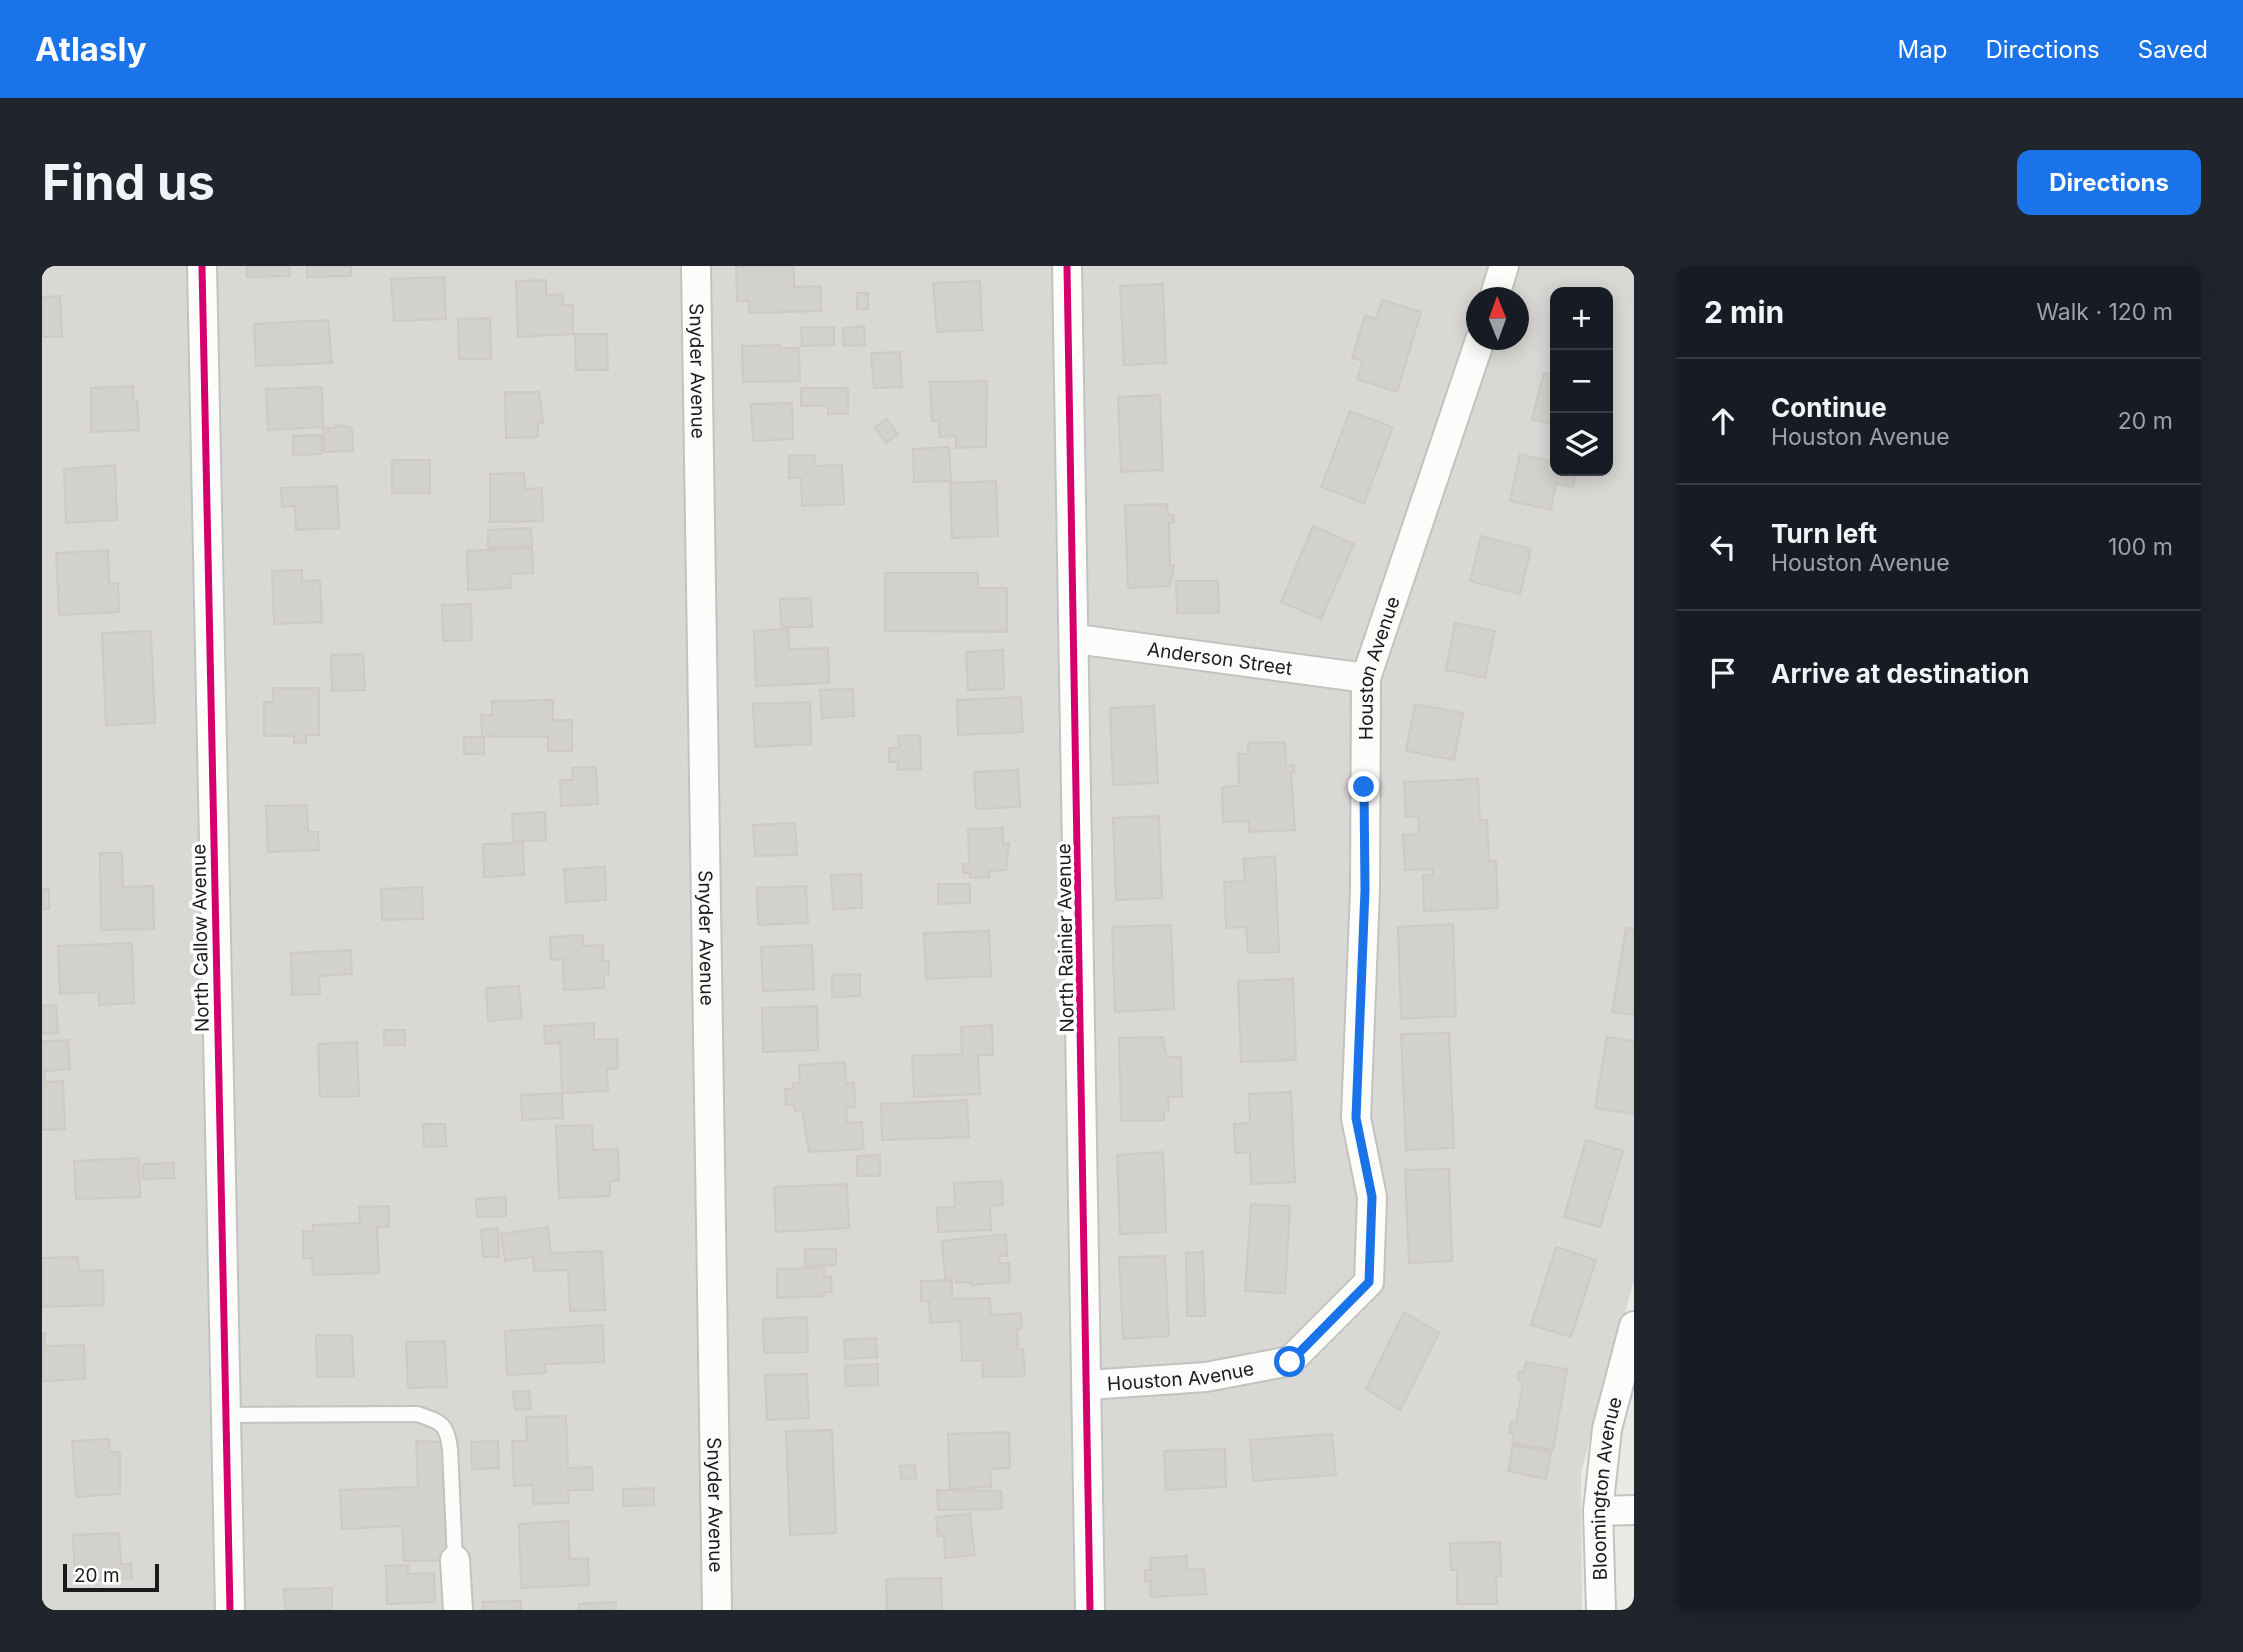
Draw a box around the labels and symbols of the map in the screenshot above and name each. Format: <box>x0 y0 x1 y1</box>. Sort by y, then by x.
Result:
north arrow <box>1466 287 1529 350</box>
street label: Snyder Avenue <box>685 303 710 439</box>
street label: Houston Avenue <box>1355 594 1405 740</box>
street label: Anderson Street <box>1146 638 1293 680</box>
route end <box>1348 771 1379 802</box>
street label: North Rainier Avenue <box>1052 843 1079 1033</box>
street label: North Callow Avenue <box>187 844 214 1032</box>
street label: Snyder Avenue <box>693 870 719 1006</box>
route start <box>1274 1346 1305 1377</box>
street label: Houston Avenue <box>1106 1357 1256 1396</box>
street label: Bloomington Avenue <box>1587 1394 1627 1581</box>
street label: Snyder Avenue <box>702 1437 727 1573</box>
scale bar <box>63 1561 159 1593</box>

